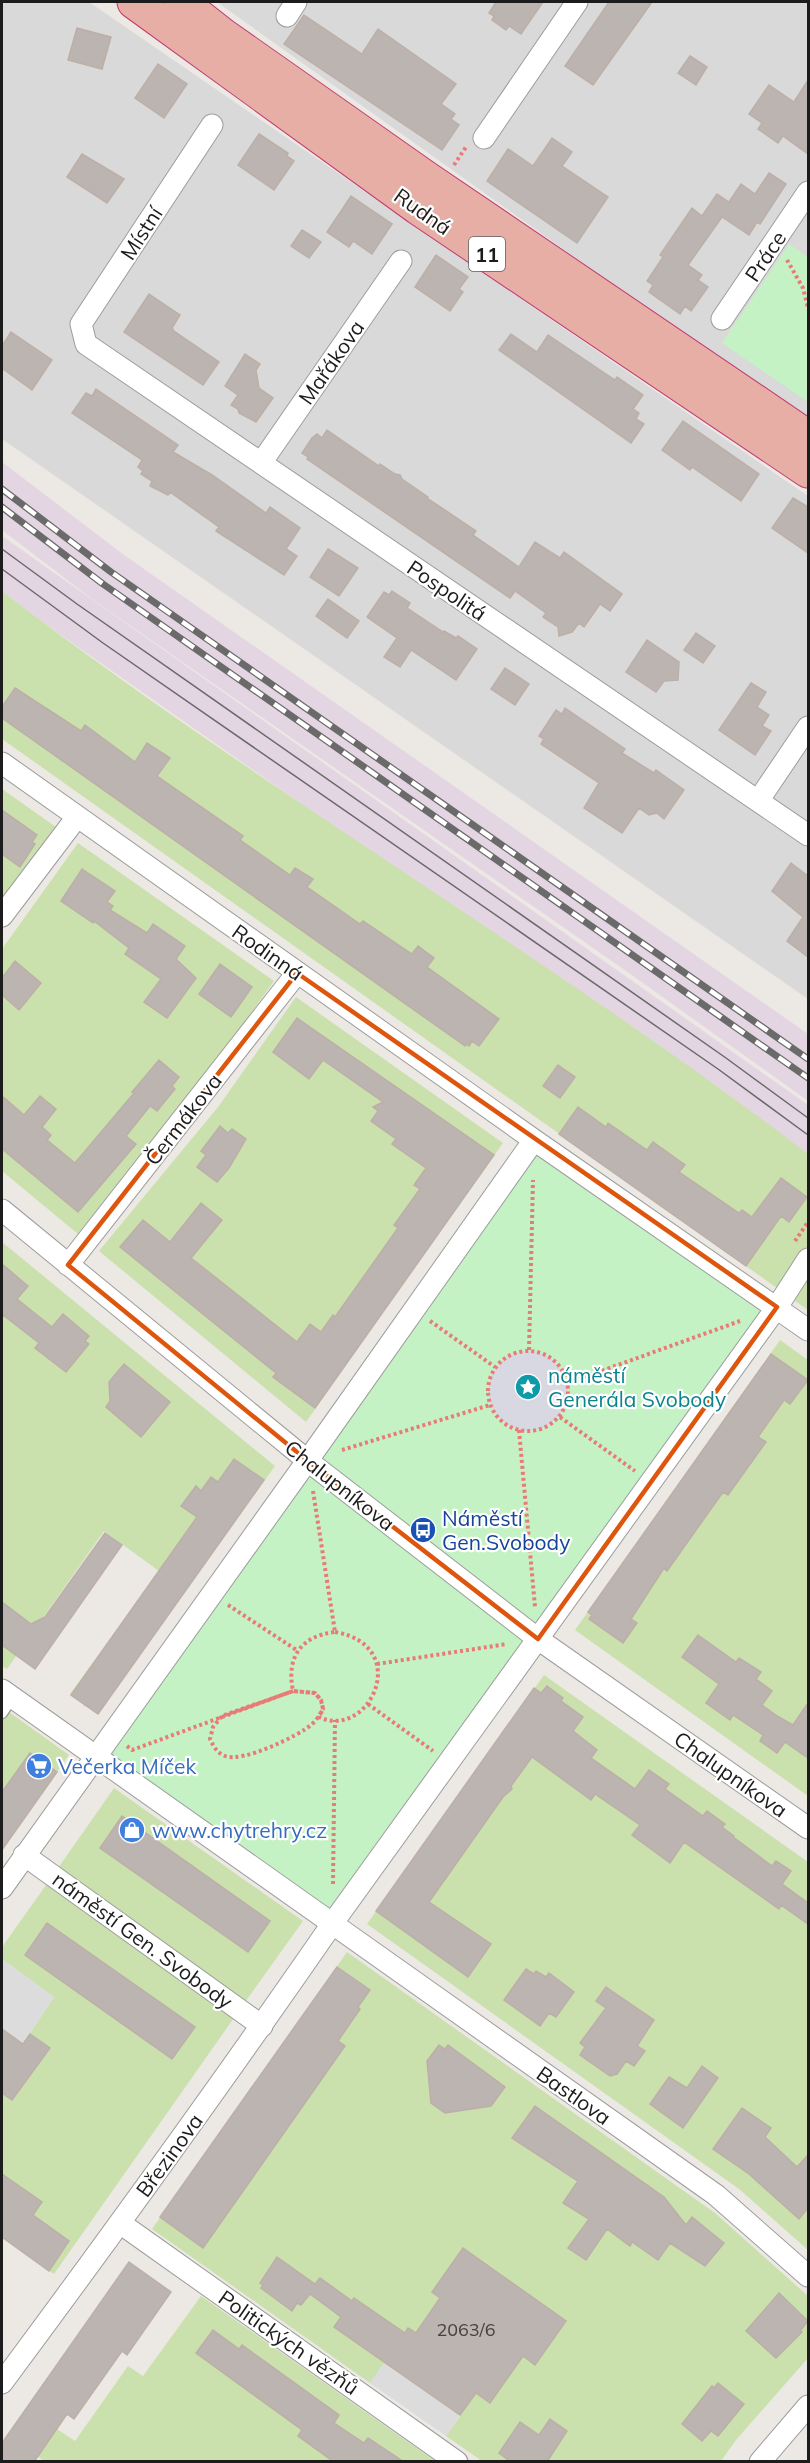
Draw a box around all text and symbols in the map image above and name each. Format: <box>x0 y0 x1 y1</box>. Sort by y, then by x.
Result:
street label: Rudná <box>389 182 457 240</box>
street label: Místní <box>114 201 168 264</box>
street label: Práce <box>739 226 791 286</box>
road number: 11 <box>469 237 505 271</box>
street label: Mařákova <box>293 315 369 409</box>
street label: Pospolitá <box>402 554 492 626</box>
street label: Rodinná <box>227 918 309 986</box>
street label: Čermákova <box>139 1068 227 1170</box>
place label: náměstí Generála Svobody <box>548 1362 726 1412</box>
place icon: náměstí Generála Svobody <box>513 1372 543 1402</box>
street label: Chalupníkova <box>280 1434 400 1536</box>
place label: Náměstí Gen.Svobody <box>442 1505 570 1555</box>
bus stop icon: Náměstí Gen.Svobody <box>408 1515 438 1545</box>
street label: Chalupníkova <box>669 1725 793 1823</box>
supermarket icon: Večerka Míček <box>24 1751 54 1781</box>
place label: Večerka Míček <box>58 1753 196 1779</box>
shop icon: www.chytrehry.cz <box>117 1815 147 1845</box>
place label: www.chytrehry.cz <box>152 1817 327 1843</box>
street label: náměstí Gen. Svobody <box>48 1866 238 2014</box>
street label: Bastlova <box>532 2060 616 2130</box>
street label: Březinova <box>130 2108 208 2202</box>
street label: Politických vězňů <box>214 2284 364 2400</box>
house number: 2063/6 <box>436 2318 496 2341</box>

